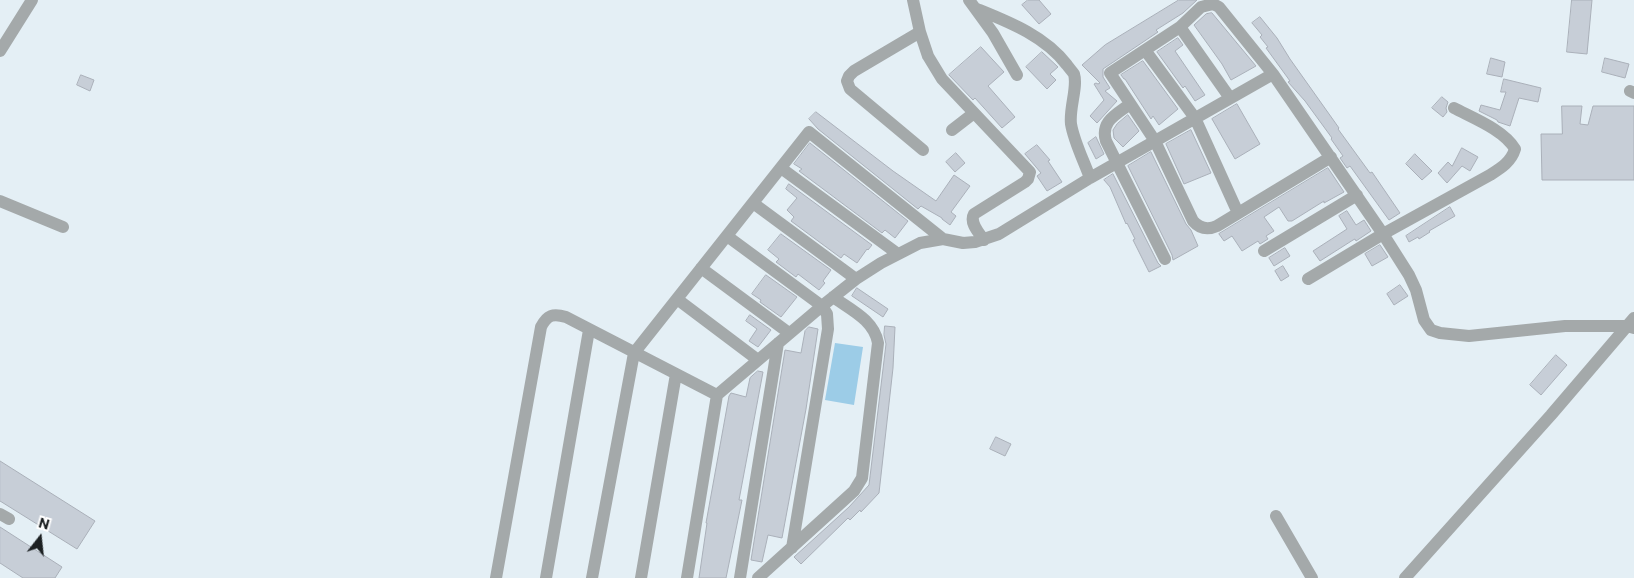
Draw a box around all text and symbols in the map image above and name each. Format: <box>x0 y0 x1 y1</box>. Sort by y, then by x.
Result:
north arrow <box>15 513 65 563</box>
text: N <box>37 513 52 533</box>

